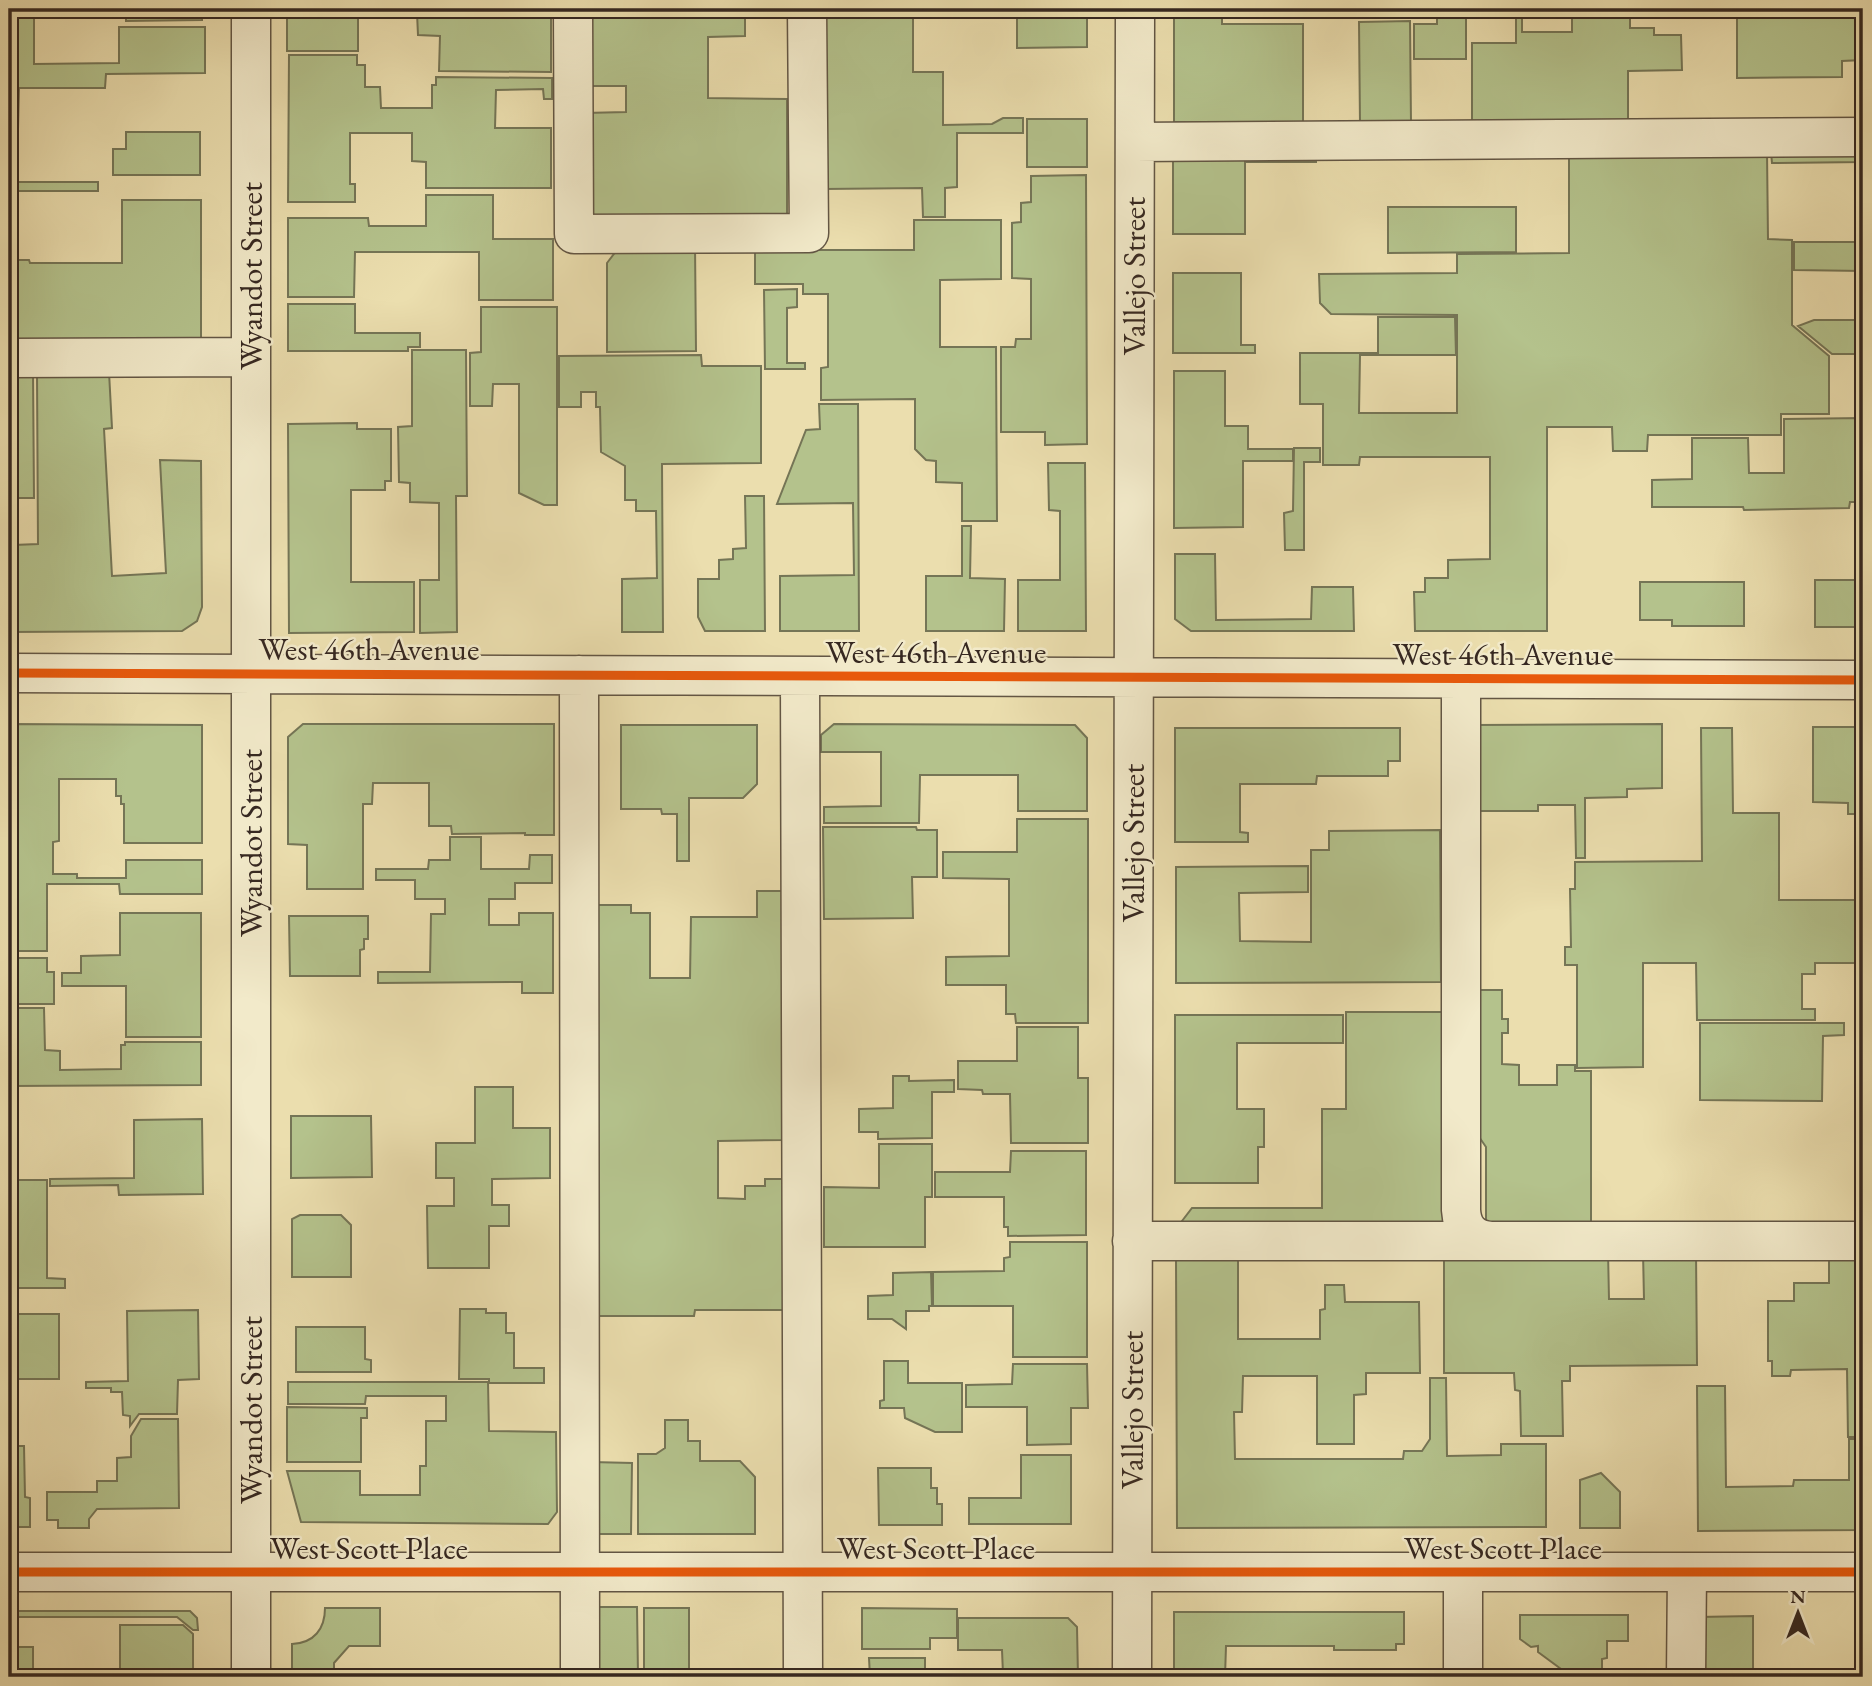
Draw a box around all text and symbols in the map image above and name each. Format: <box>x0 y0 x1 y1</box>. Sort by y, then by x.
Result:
street label: Wyandot Street <box>230 182 272 370</box>
street label: Vallejo Street <box>1113 197 1155 355</box>
street label: West 46th Avenue <box>259 628 479 670</box>
street label: West 46th Avenue <box>826 631 1046 673</box>
street label: West 46th Avenue <box>1393 633 1613 675</box>
street label: Wyandot Street <box>230 749 272 937</box>
street label: Vallejo Street <box>1112 764 1154 922</box>
street label: Wyandot Street <box>230 1316 272 1504</box>
street label: Vallejo Street <box>1111 1331 1153 1489</box>
street label: West Scott Place <box>270 1527 468 1569</box>
street label: West Scott Place <box>837 1527 1035 1569</box>
street label: West Scott Place <box>1404 1527 1602 1569</box>
north arrow <box>1764 1578 1834 1648</box>
text: N <box>1790 1584 1806 1609</box>

